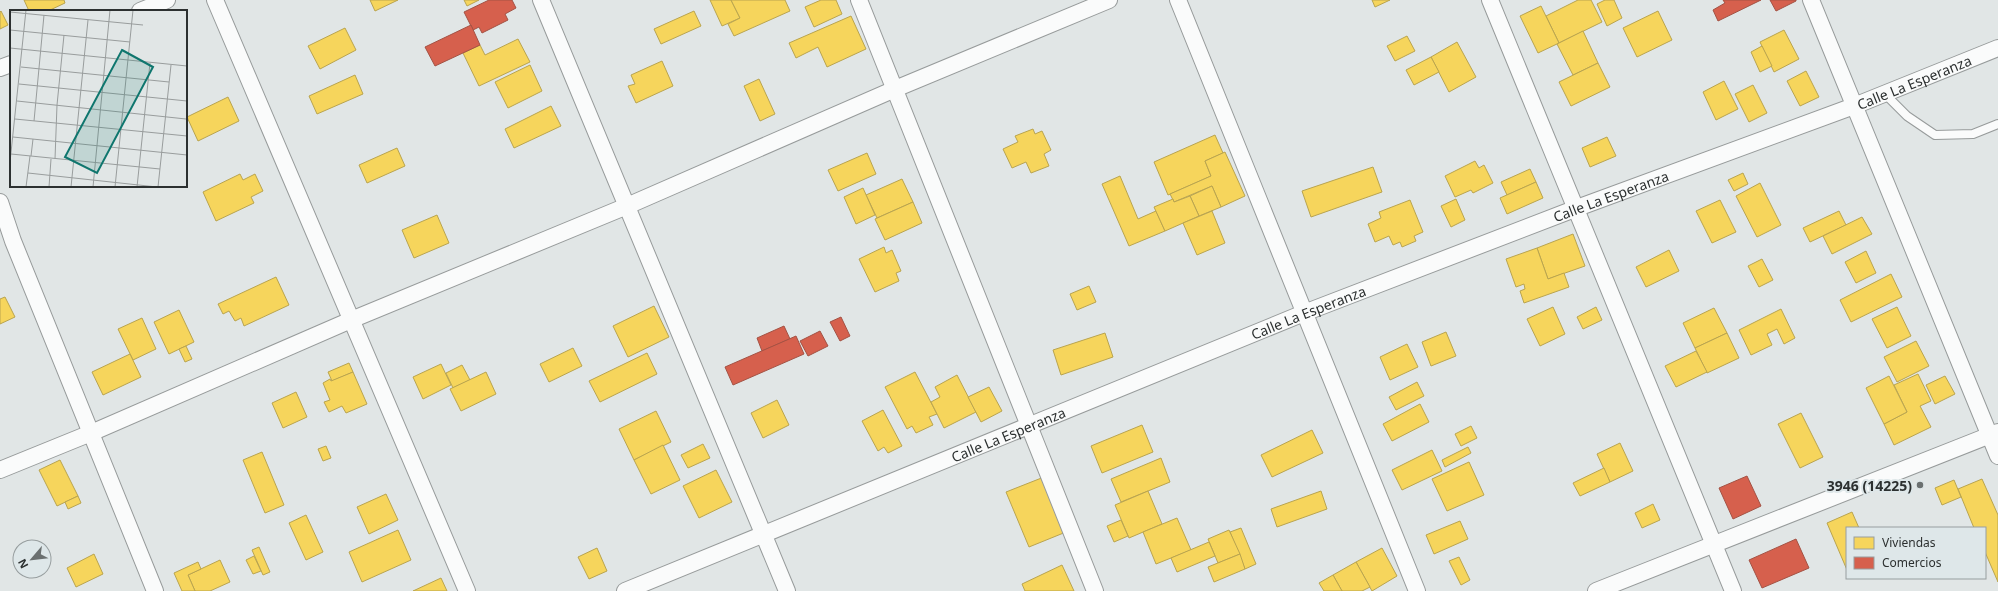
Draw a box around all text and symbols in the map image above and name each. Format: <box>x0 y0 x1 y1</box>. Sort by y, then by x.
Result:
inset map <box>10 10 187 187</box>
street label: Calle La Esperanza <box>1854 50 1974 113</box>
street label: Calle La Esperanza <box>1550 166 1671 226</box>
street label: Calle La Esperanza <box>1248 281 1368 343</box>
street label: Calle La Esperanza <box>948 402 1068 466</box>
place label: 3946 (14225) <box>1827 476 1912 495</box>
marker: 3946 (14225) <box>1915 480 1925 490</box>
legend <box>1846 527 1986 579</box>
text: Viviendas <box>1882 534 1936 551</box>
north arrow <box>12 539 52 579</box>
text: Comercios <box>1882 554 1942 571</box>
text: N <box>14 556 31 571</box>

